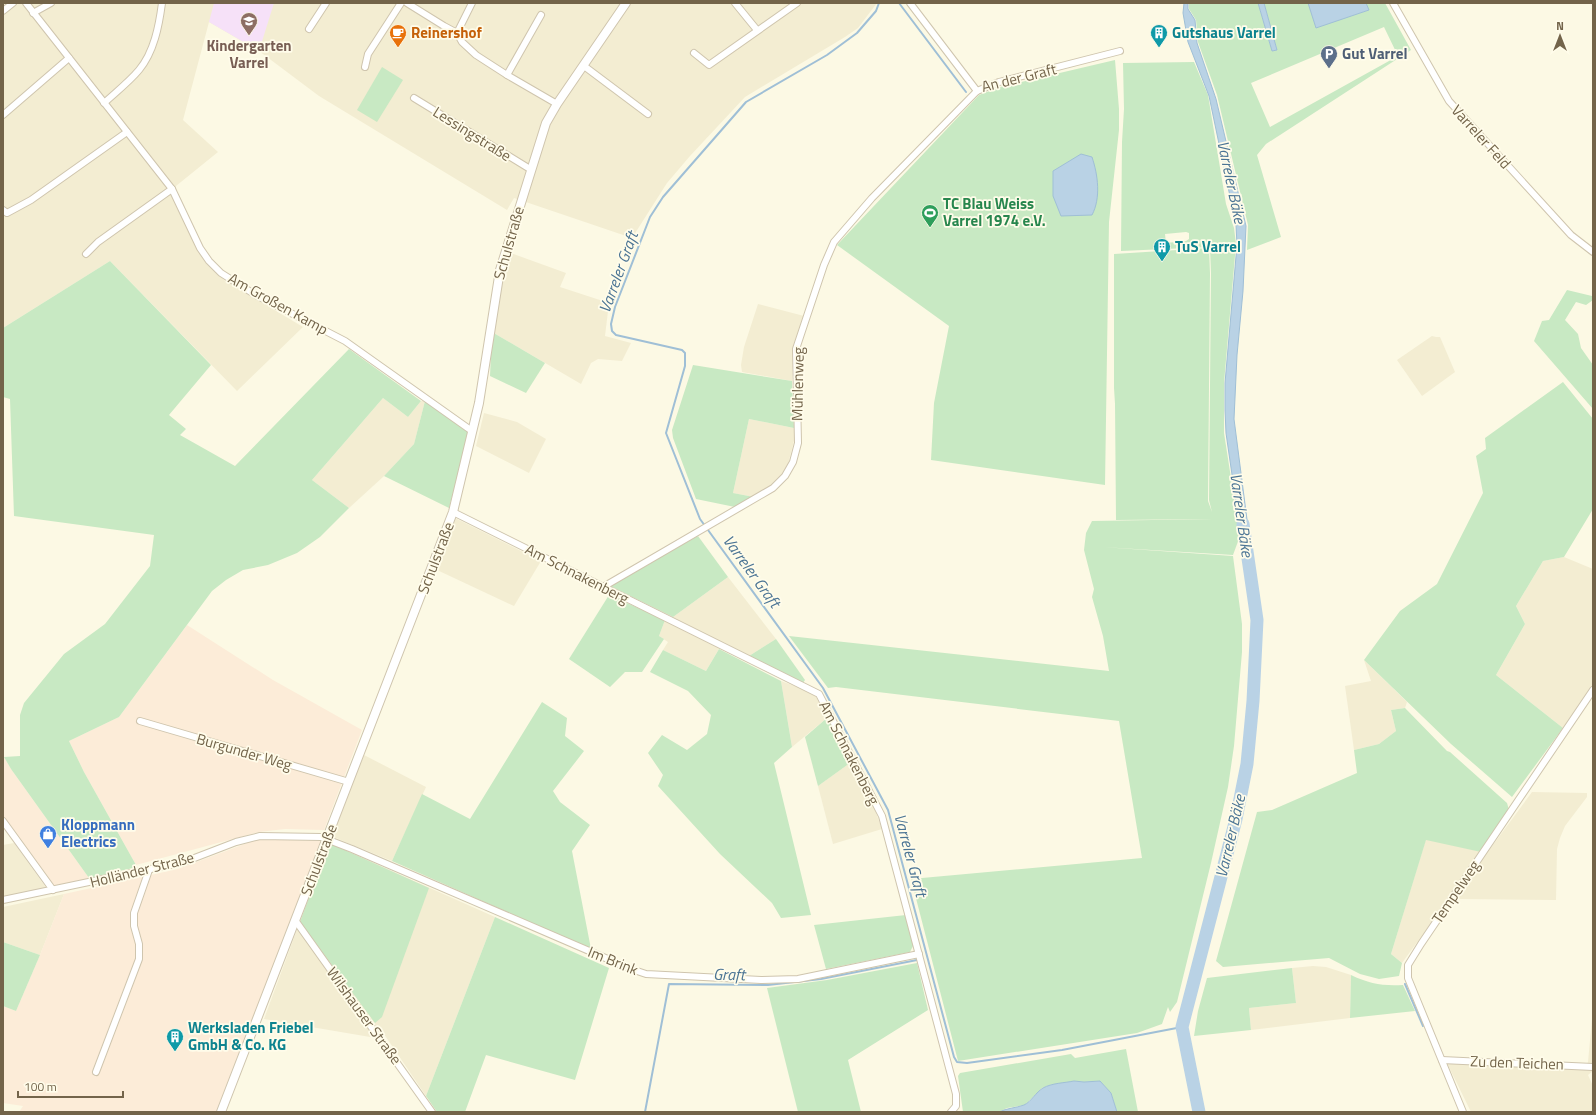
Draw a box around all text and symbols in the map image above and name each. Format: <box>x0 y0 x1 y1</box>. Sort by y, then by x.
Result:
school or university icon: Kindergarten Varrel <box>239 11 259 36</box>
north arrow <box>1540 16 1580 56</box>
text: N <box>1556 18 1564 34</box>
place label: Reinershof <box>411 21 483 44</box>
place label: Gutshaus Varrel <box>1172 21 1276 44</box>
cafe icon: Reinershof <box>388 23 408 48</box>
building icon: Gutshaus Varrel <box>1149 23 1169 48</box>
place label: Kindergarten Varrel <box>206 34 292 74</box>
place label: Gut Varrel <box>1342 42 1407 65</box>
parking icon: Gut Varrel <box>1319 44 1339 69</box>
street label: An der Graft <box>979 57 1059 98</box>
street label: Varreler Feld <box>1446 99 1517 174</box>
street label: Lessingstraße <box>429 100 516 167</box>
water label: Varreler Bäke <box>1211 138 1253 227</box>
place label: TC Blau Weiss Varrel 1974 e.V. <box>943 192 1046 232</box>
sports icon: TC Blau Weiss Varrel 1974 e.V. <box>920 203 940 228</box>
street label: Schulstraße <box>487 204 530 282</box>
water label: Varreler Graft <box>592 226 644 316</box>
place label: TuS Varrel <box>1175 235 1241 258</box>
building icon: TuS Varrel <box>1152 237 1172 262</box>
street label: Am Großen Kamp <box>224 267 332 341</box>
street label: Mühlenweg <box>785 346 810 421</box>
water label: Varreler Bäke <box>1224 472 1260 560</box>
street label: Schulstraße <box>411 519 460 597</box>
water label: Varreler Graft <box>717 530 788 614</box>
street label: Am Schnakenberg <box>521 537 633 610</box>
street label: Am Schnakenberg <box>813 697 886 809</box>
street label: Burgunder Weg <box>194 727 295 776</box>
water label: Varreler Bäke <box>1209 791 1252 880</box>
water label: Varreler Graft <box>888 811 934 901</box>
place label: Kloppmann Electrics <box>61 813 135 853</box>
street label: Schulstraße <box>294 821 343 899</box>
shop icon: Kloppmann Electrics <box>38 824 58 849</box>
street label: Holländer Straße <box>87 845 196 894</box>
street label: Tempelweg <box>1426 855 1485 928</box>
street label: Im Brink <box>585 940 642 981</box>
street label: Wilshauser Straße <box>321 962 408 1069</box>
water label: Graft <box>713 962 747 986</box>
place label: Werksladen Friebel GmbH & Co. KG <box>188 1016 314 1056</box>
building icon: Werksladen Friebel GmbH & Co. KG <box>165 1027 185 1052</box>
street label: Zu den Teichen <box>1470 1049 1564 1076</box>
scale bar <box>18 1073 123 1099</box>
text: 100 m <box>24 1077 57 1096</box>

